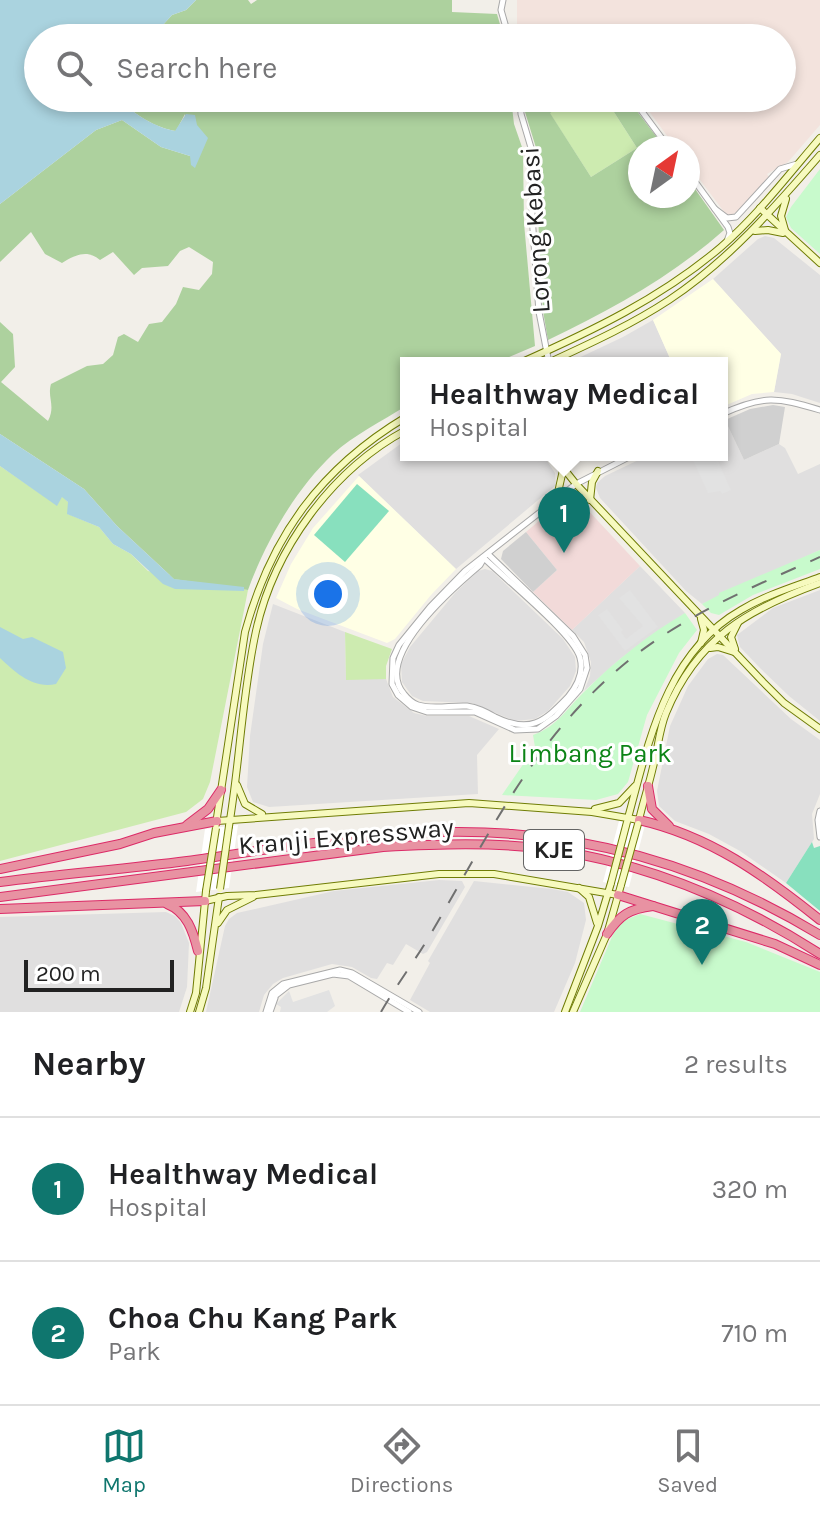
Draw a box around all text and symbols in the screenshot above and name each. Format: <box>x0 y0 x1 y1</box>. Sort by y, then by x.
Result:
search box <box>24 24 796 112</box>
icon: search <box>52 46 96 90</box>
text: Search here <box>116 50 277 86</box>
north arrow <box>628 136 700 208</box>
street label: Lorong Kebasi <box>514 146 557 314</box>
popup <box>400 357 728 461</box>
text: Healthway Medical <box>429 376 699 412</box>
text: Hospital <box>429 412 528 443</box>
pin: 1 <box>538 487 590 553</box>
your location <box>308 574 348 614</box>
park label: Limbang Park <box>508 738 672 769</box>
street label: Kranji Expressway <box>237 812 455 861</box>
road number: KJE <box>524 830 584 870</box>
pin: 2 <box>676 899 728 965</box>
scale bar <box>24 956 174 992</box>
text: 200 m <box>36 961 101 987</box>
text: Nearby <box>32 1044 146 1084</box>
text: 2 results <box>684 1049 788 1080</box>
text: Healthway Medical <box>108 1156 378 1192</box>
text: 1 <box>53 1174 63 1205</box>
text: 320 m <box>712 1174 788 1205</box>
text: Hospital <box>108 1192 208 1223</box>
text: Choa Chu Kang Park <box>108 1300 397 1336</box>
text: 2 <box>50 1318 66 1349</box>
text: 710 m <box>721 1318 788 1349</box>
text: Park <box>108 1336 161 1367</box>
tab: Map <box>102 1424 146 1498</box>
tab: Directions <box>350 1424 453 1498</box>
tab: Saved <box>657 1424 718 1498</box>

